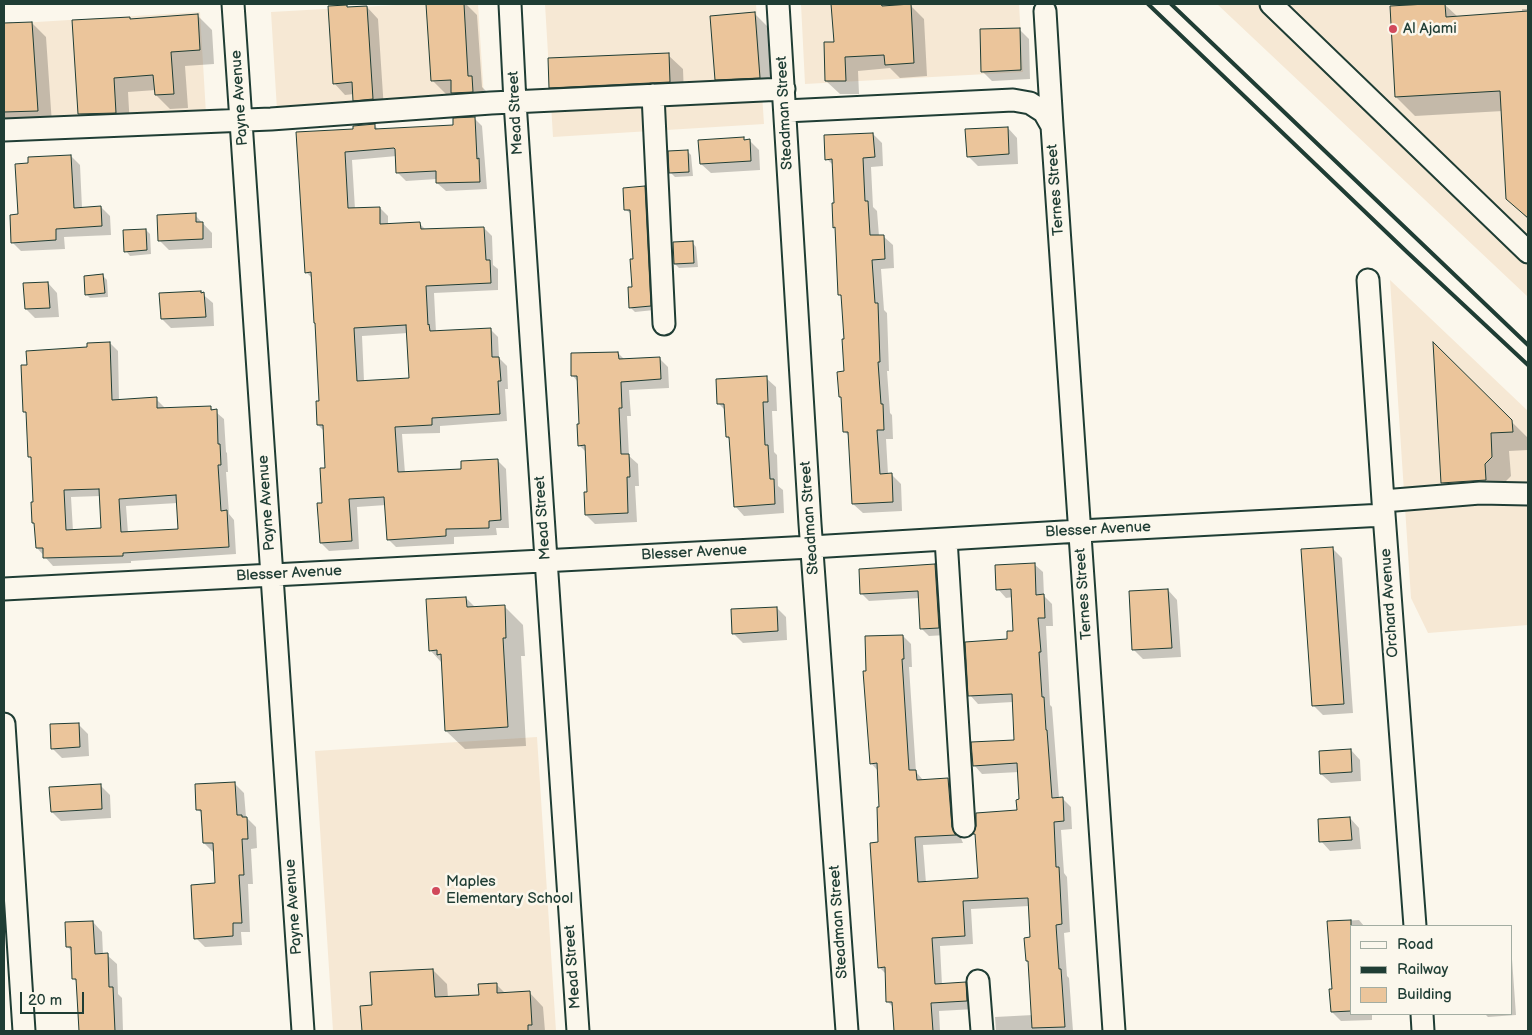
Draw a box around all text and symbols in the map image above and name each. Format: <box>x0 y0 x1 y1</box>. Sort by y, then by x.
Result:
place label: Al Ajami <box>1403 20 1457 38</box>
marker: Al Ajami <box>1387 23 1399 35</box>
street label: Payne Avenue <box>228 50 252 146</box>
street label: Steadman Street <box>773 56 797 170</box>
street label: Mead Street <box>505 71 527 155</box>
street label: Ternes Street <box>1044 144 1068 236</box>
street label: Payne Avenue <box>255 455 279 551</box>
street label: Steadman Street <box>797 461 823 575</box>
street label: Mead Street <box>531 475 555 561</box>
street label: Blesser Avenue <box>1045 518 1151 542</box>
street label: Blesser Avenue <box>641 541 747 565</box>
street label: Ternes Street <box>1072 548 1096 640</box>
street label: Orchard Avenue <box>1377 548 1403 658</box>
street label: Blesser Avenue <box>236 562 342 586</box>
street label: Payne Avenue <box>282 859 306 955</box>
street label: Steadman Street <box>826 865 852 979</box>
place label: Maples Elementary School <box>446 873 573 908</box>
marker: Maples Elementary School <box>430 885 442 897</box>
street label: Mead Street <box>561 924 585 1010</box>
legend <box>1350 925 1512 1015</box>
text: Road <box>1397 935 1433 954</box>
text: Railway <box>1397 960 1448 979</box>
scale bar <box>22 982 86 1014</box>
text: Building <box>1397 985 1452 1004</box>
text: 20 m <box>28 991 62 1010</box>

